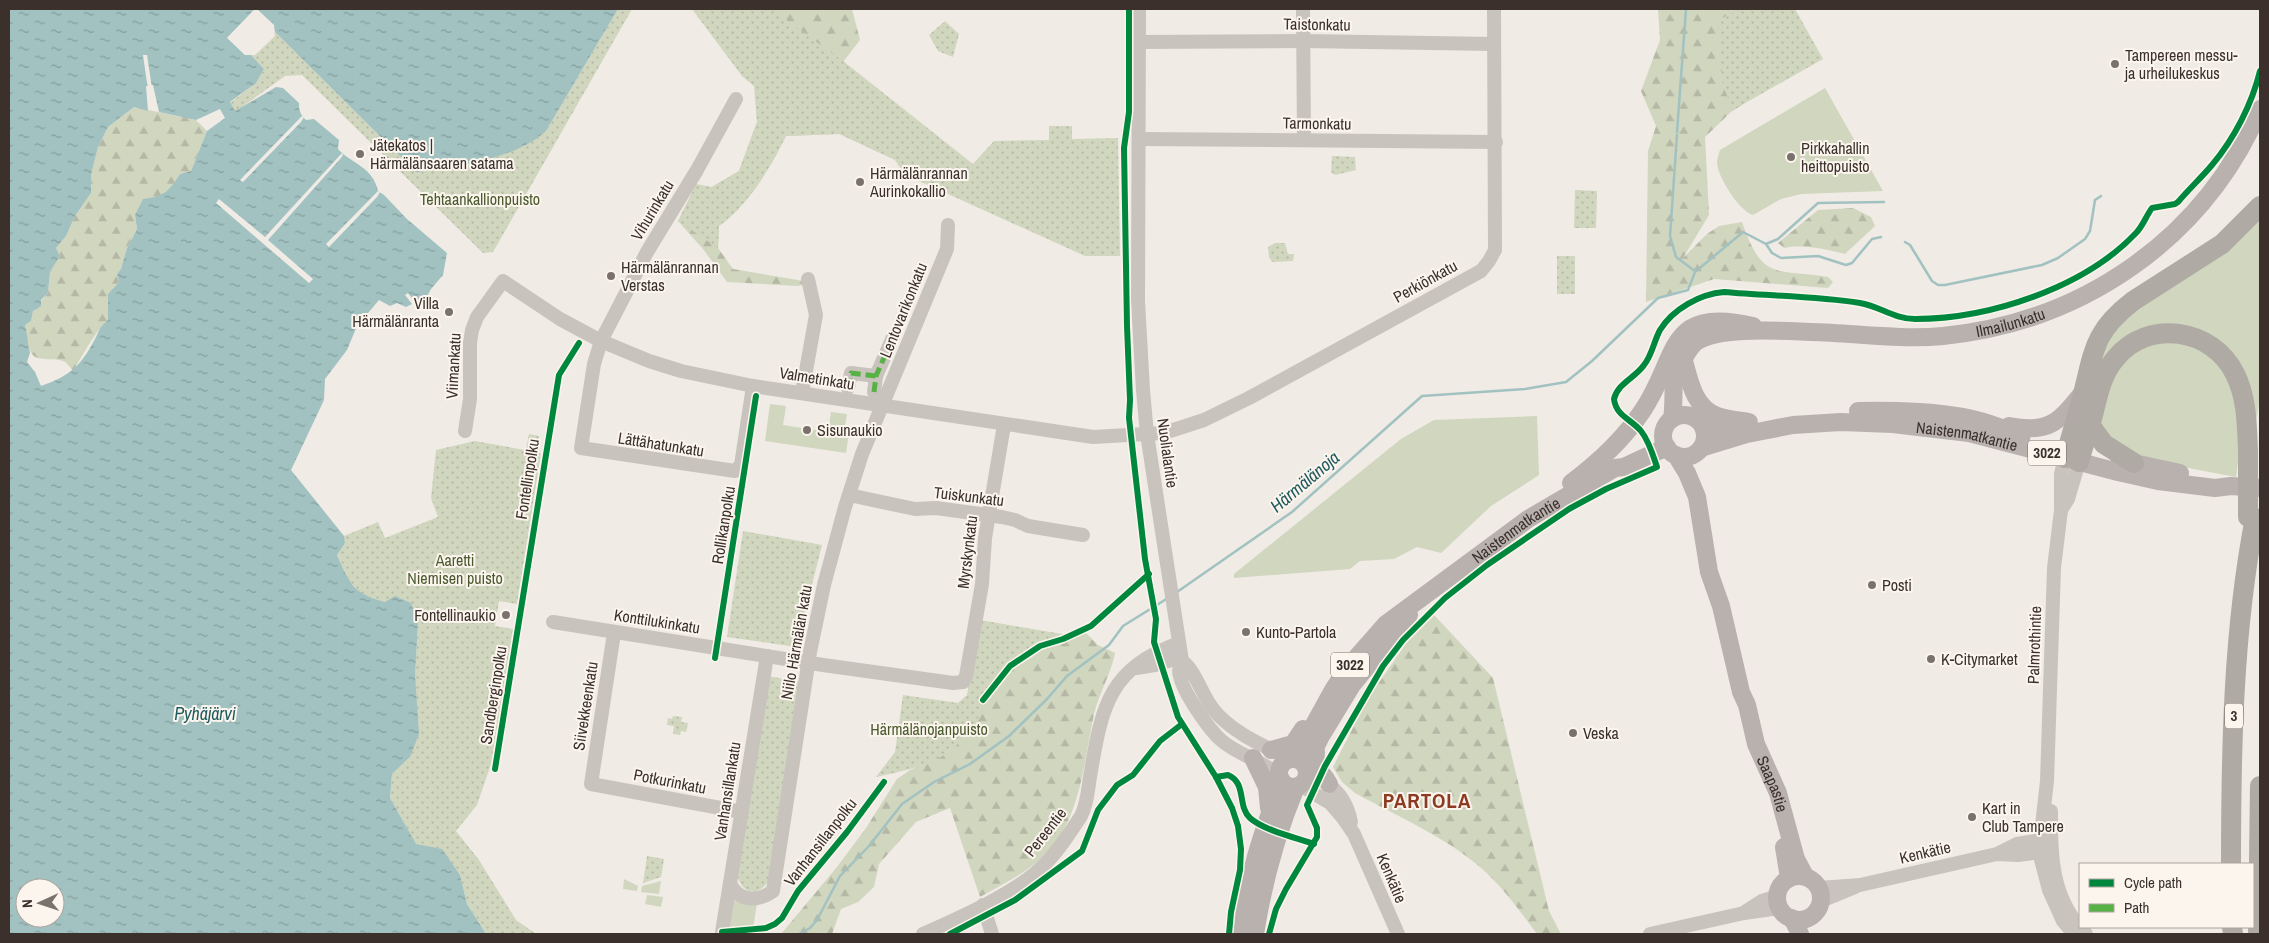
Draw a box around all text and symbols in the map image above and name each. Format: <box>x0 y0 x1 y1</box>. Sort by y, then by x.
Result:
street label: Taistonkatu <box>1283 12 1351 36</box>
place label: Tampereen messu- ja urheilukeskus <box>2124 44 2238 84</box>
marker: Tampereen messu- ja urheilukeskus <box>2109 58 2121 70</box>
street label: Tarmonkatu <box>1282 111 1352 135</box>
place label: Jätekatos | Härmälänsaaren satama <box>370 134 514 174</box>
place label: Pirkkahallin heittopuisto <box>1801 137 1870 177</box>
marker: Jätekatos | Härmälänsaaren satama <box>354 148 366 160</box>
marker: Pirkkahallin heittopuisto <box>1785 151 1797 163</box>
place label: Härmälänrannan Aurinkokallio <box>869 162 968 202</box>
street label: Vihurinkatu <box>625 176 679 244</box>
marker: Härmälänrannan Aurinkokallio <box>854 176 866 188</box>
park label: Tehtaankallionpuisto <box>420 188 540 210</box>
street label: Perkiönkatu <box>1389 254 1461 308</box>
place label: Härmälänrannan Verstas <box>621 256 719 296</box>
street label: Lentovarikonkatu <box>874 259 932 361</box>
marker: Härmälänrannan Verstas <box>605 270 617 282</box>
place label: Villa Härmälänranta <box>352 292 440 332</box>
street label: Ilmailunkatu <box>1974 302 2048 342</box>
marker: Villa Härmälänranta <box>443 306 455 318</box>
street label: Viimankatu <box>440 332 466 400</box>
street label: Valmetinkatu <box>778 361 856 395</box>
street label: Naistenmatkantie <box>1915 416 2020 456</box>
street label: Nuolialantie <box>1152 417 1184 489</box>
place label: Sisunaukio <box>817 419 883 441</box>
marker: Sisunaukio <box>801 424 813 436</box>
street label: Lättähatunkatu <box>616 426 706 462</box>
street label: Fontellinpolku <box>510 437 544 521</box>
road number: 3022 <box>2028 440 2066 466</box>
water label: Härmälänoja <box>1265 445 1345 518</box>
street label: Tuiskunkatu <box>933 481 1005 511</box>
street label: Rollikanpolku <box>706 484 740 566</box>
street label: Naistenmatkantie <box>1467 492 1564 568</box>
street label: Myrskynkatu <box>952 514 982 590</box>
park label: Aaretti Niemisen puisto <box>407 549 503 589</box>
place label: Posti <box>1882 574 1912 596</box>
marker: Posti <box>1866 579 1878 591</box>
street label: Niilo Härmälän katu <box>775 583 817 701</box>
street label: Konttilukinkatu <box>612 603 702 639</box>
place label: Fontellinaukio <box>414 604 496 626</box>
street label: Palmrothintie <box>2022 606 2046 684</box>
marker: Fontellinaukio <box>500 609 512 621</box>
place label: Kunto-Partola <box>1256 621 1337 643</box>
marker: Kunto-Partola <box>1240 626 1252 638</box>
street label: Sandberginpolku <box>474 644 512 746</box>
place label: K-Citymarket <box>1941 648 2018 670</box>
road number: 3022 <box>1331 652 1369 678</box>
marker: K-Citymarket <box>1925 653 1937 665</box>
street label: Siivekkeenkatu <box>567 660 603 752</box>
water label: Pyhäjärvi <box>174 701 236 726</box>
road number: 3 <box>2225 704 2243 728</box>
park label: Härmälänojanpuisto <box>870 718 988 740</box>
place label: Veska <box>1583 722 1619 744</box>
marker: Veska <box>1567 727 1579 739</box>
street label: Vanhansillankatu <box>708 740 746 842</box>
street label: Saapastie <box>1752 752 1794 814</box>
street label: Potkurinkatu <box>632 763 708 799</box>
district label: PARTOLA <box>1383 786 1471 815</box>
street label: Vanhansillanpolku <box>779 793 861 891</box>
place label: Kart in Club Tampere <box>1982 797 2064 837</box>
street label: Pereentie <box>1019 803 1071 861</box>
marker: Kart in Club Tampere <box>1966 811 1978 823</box>
street label: Kenkätie <box>1897 835 1953 869</box>
street label: Kenkätie <box>1372 850 1412 906</box>
legend <box>2079 863 2254 928</box>
text: Cycle path <box>2124 872 2182 893</box>
north arrow <box>15 878 65 928</box>
text: Path <box>2124 897 2149 918</box>
text: N <box>18 899 36 908</box>

